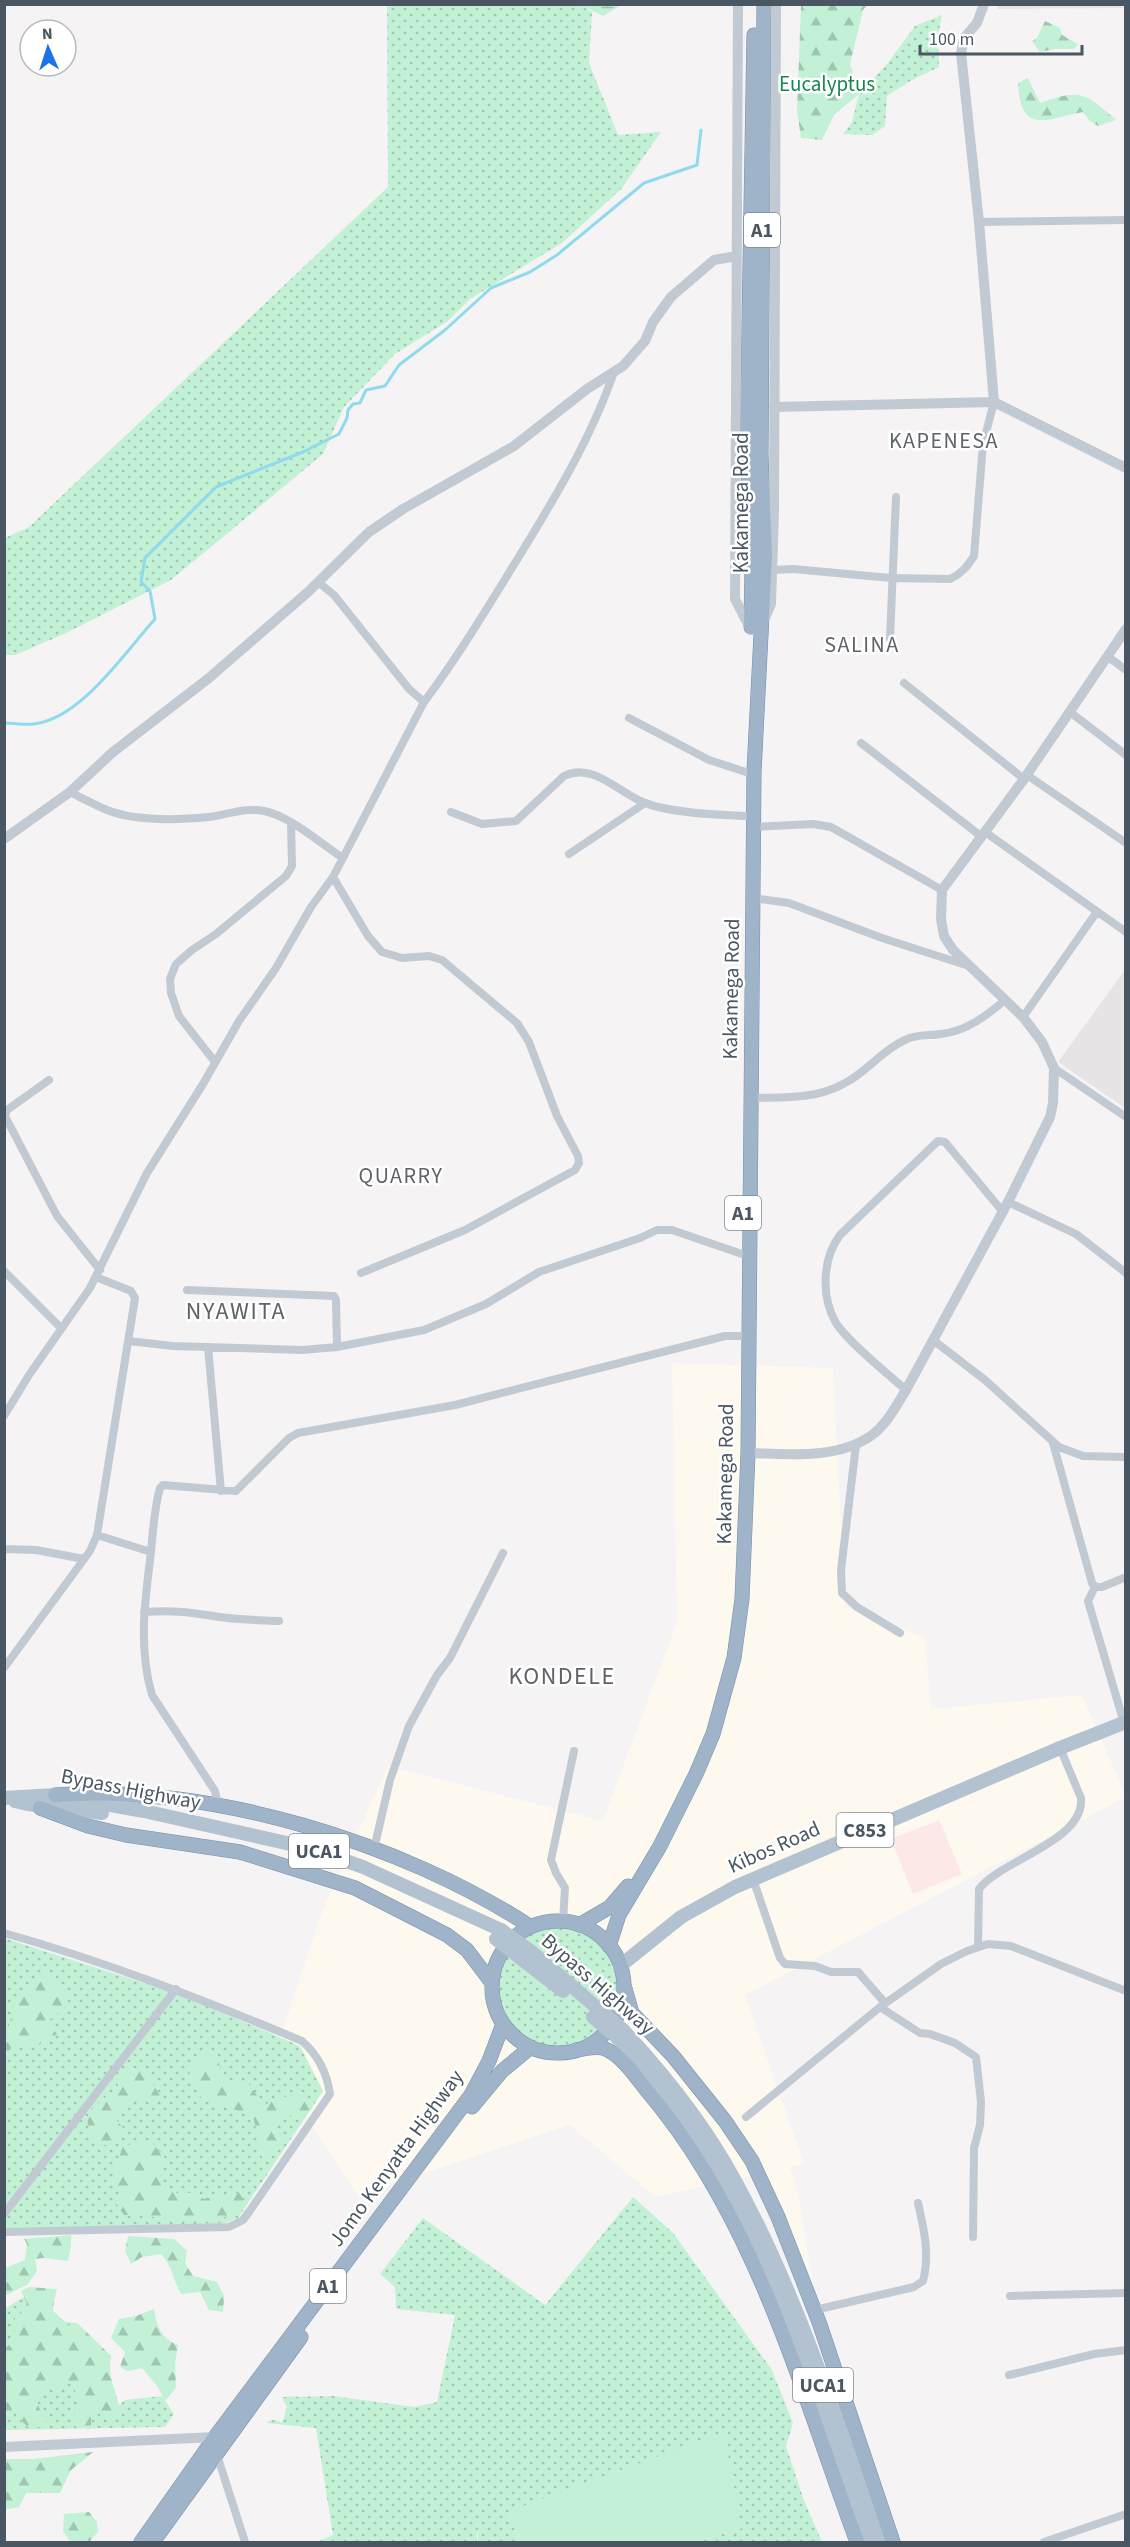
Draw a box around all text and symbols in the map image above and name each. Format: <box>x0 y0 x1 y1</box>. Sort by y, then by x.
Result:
north arrow <box>18 18 78 78</box>
scale bar <box>920 18 1082 56</box>
text: N <box>41 23 53 45</box>
text: 100 m <box>929 27 974 52</box>
park label: Eucalyptus <box>779 69 875 99</box>
road number: A1 <box>744 213 780 247</box>
district label: KAPENESA <box>889 425 999 457</box>
street label: Kakamega Road <box>726 432 756 574</box>
district label: SALINA <box>824 629 900 661</box>
street label: Kakamega Road <box>715 918 747 1060</box>
district label: QUARRY <box>359 1160 443 1192</box>
road number: A1 <box>725 1196 761 1230</box>
district label: NYAWITA <box>186 1294 286 1329</box>
street label: Kakamega Road <box>709 1403 741 1545</box>
district label: KONDELE <box>508 1659 616 1694</box>
street label: Bypass Highway <box>59 1761 204 1817</box>
street label: Kibos Road <box>723 1813 825 1881</box>
road number: C853 <box>836 1813 894 1847</box>
road number: UCA1 <box>289 1834 349 1868</box>
street label: Bypass Highway <box>535 1926 661 2042</box>
street label: Jomo Kenyatta Highway <box>321 2063 471 2253</box>
road number: A1 <box>310 2269 346 2303</box>
road number: UCA1 <box>793 2368 853 2402</box>

